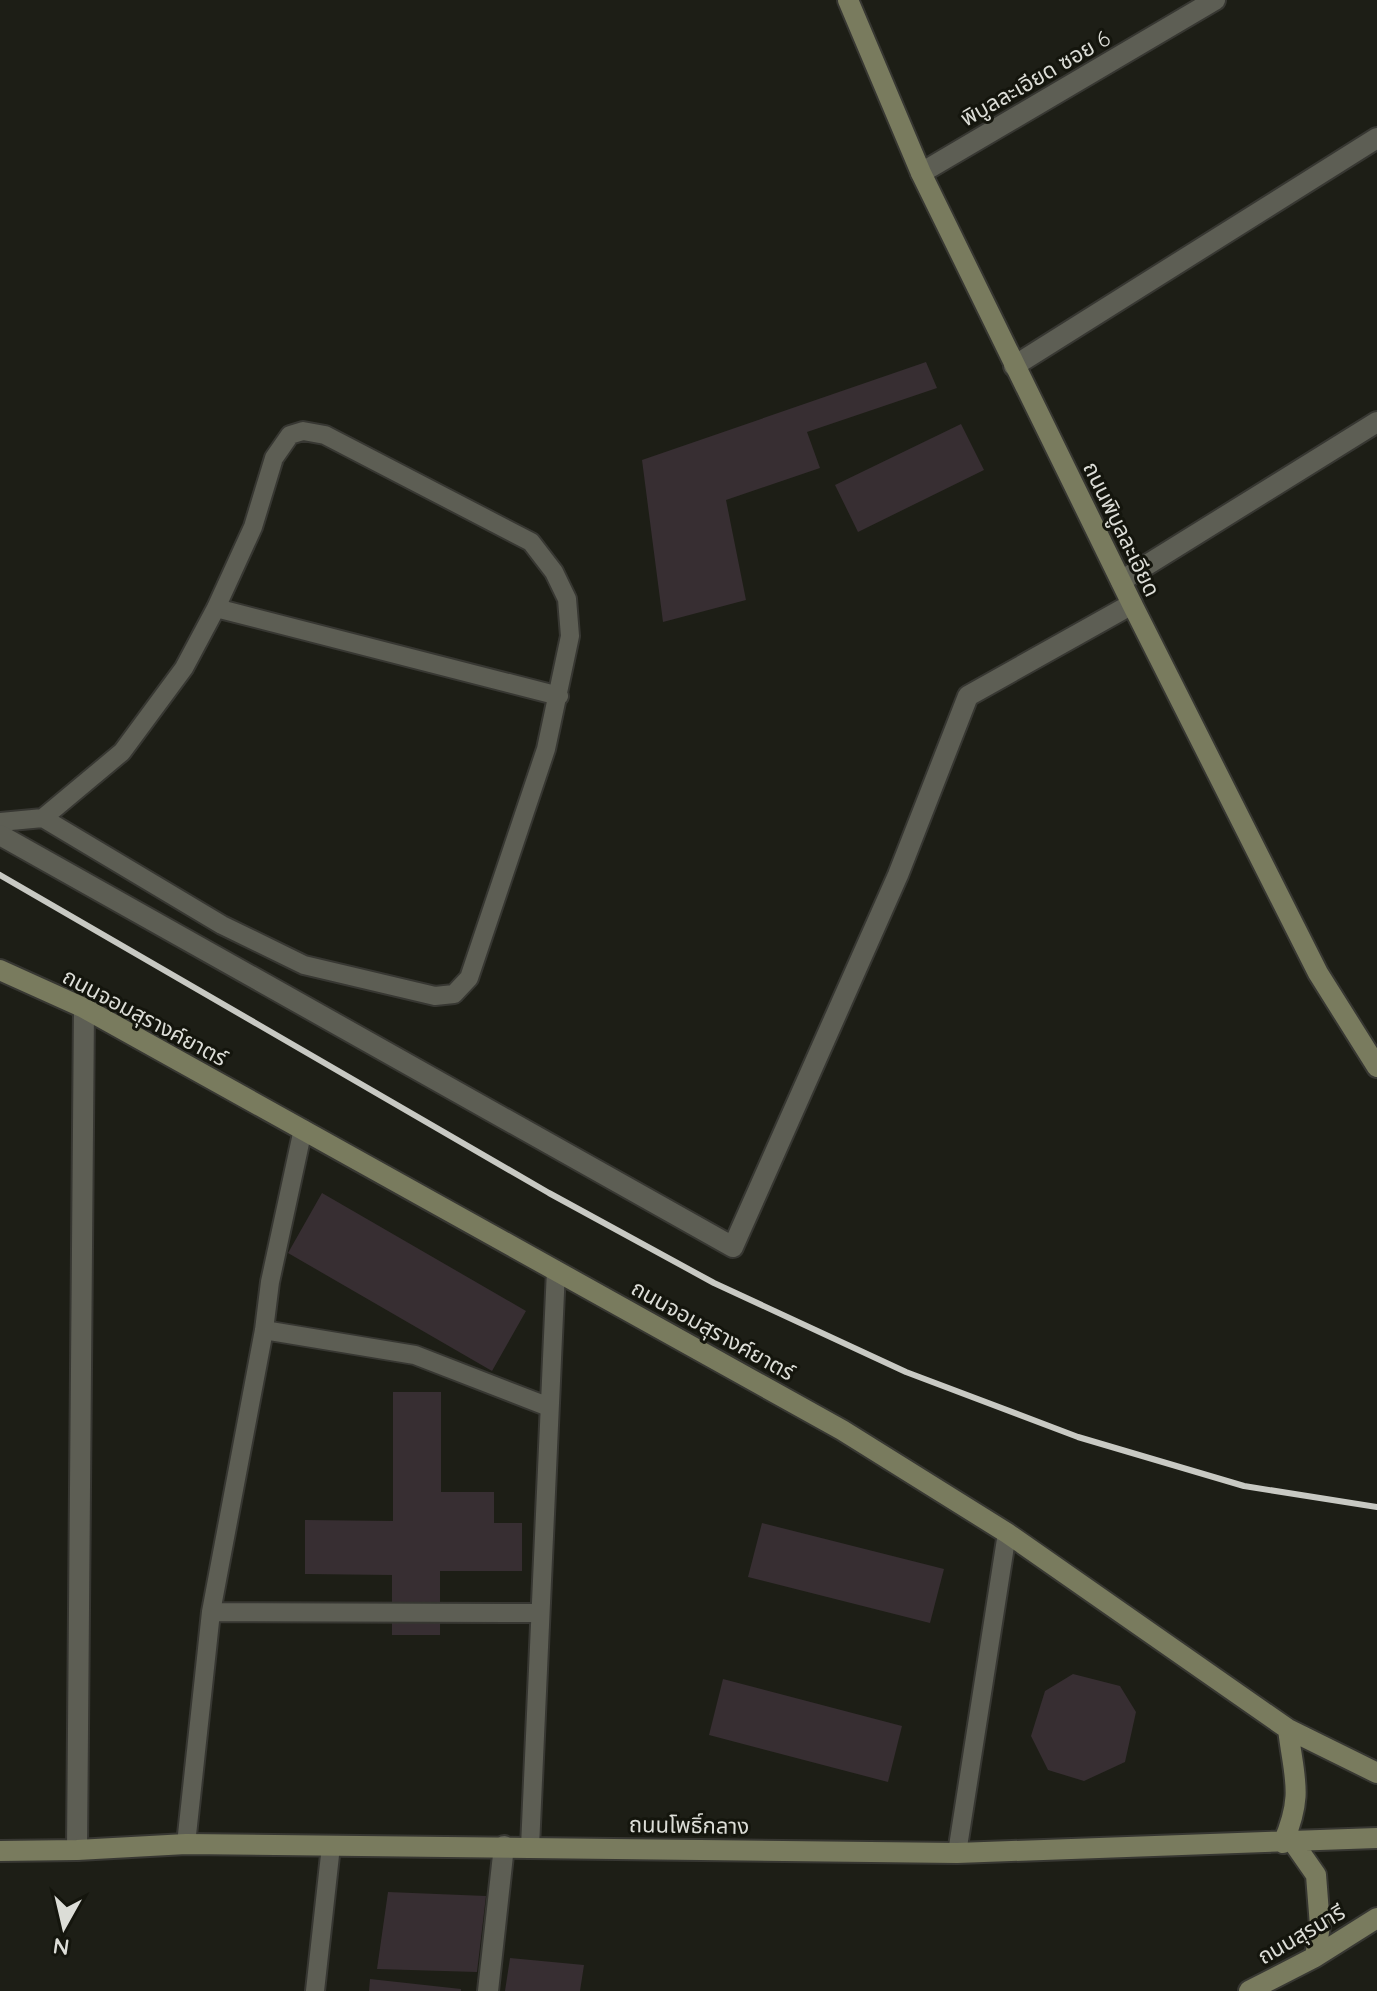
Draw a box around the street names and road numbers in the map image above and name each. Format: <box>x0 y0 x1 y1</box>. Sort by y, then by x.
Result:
street label: พิบูลละเอียด ซอย 6 <box>955 24 1115 132</box>
street label: ถนนพิบูลละเอียด <box>1077 457 1167 601</box>
street label: ถนนจอมสุรางค์ยาตร์ <box>58 962 233 1073</box>
street label: ถนนจอมสุรางค์ยาตร์ <box>626 1274 800 1387</box>
street label: ถนนโพธิ์กลาง <box>629 1810 749 1840</box>
street label: ถนนสุรนารี <box>1252 1898 1350 1970</box>

